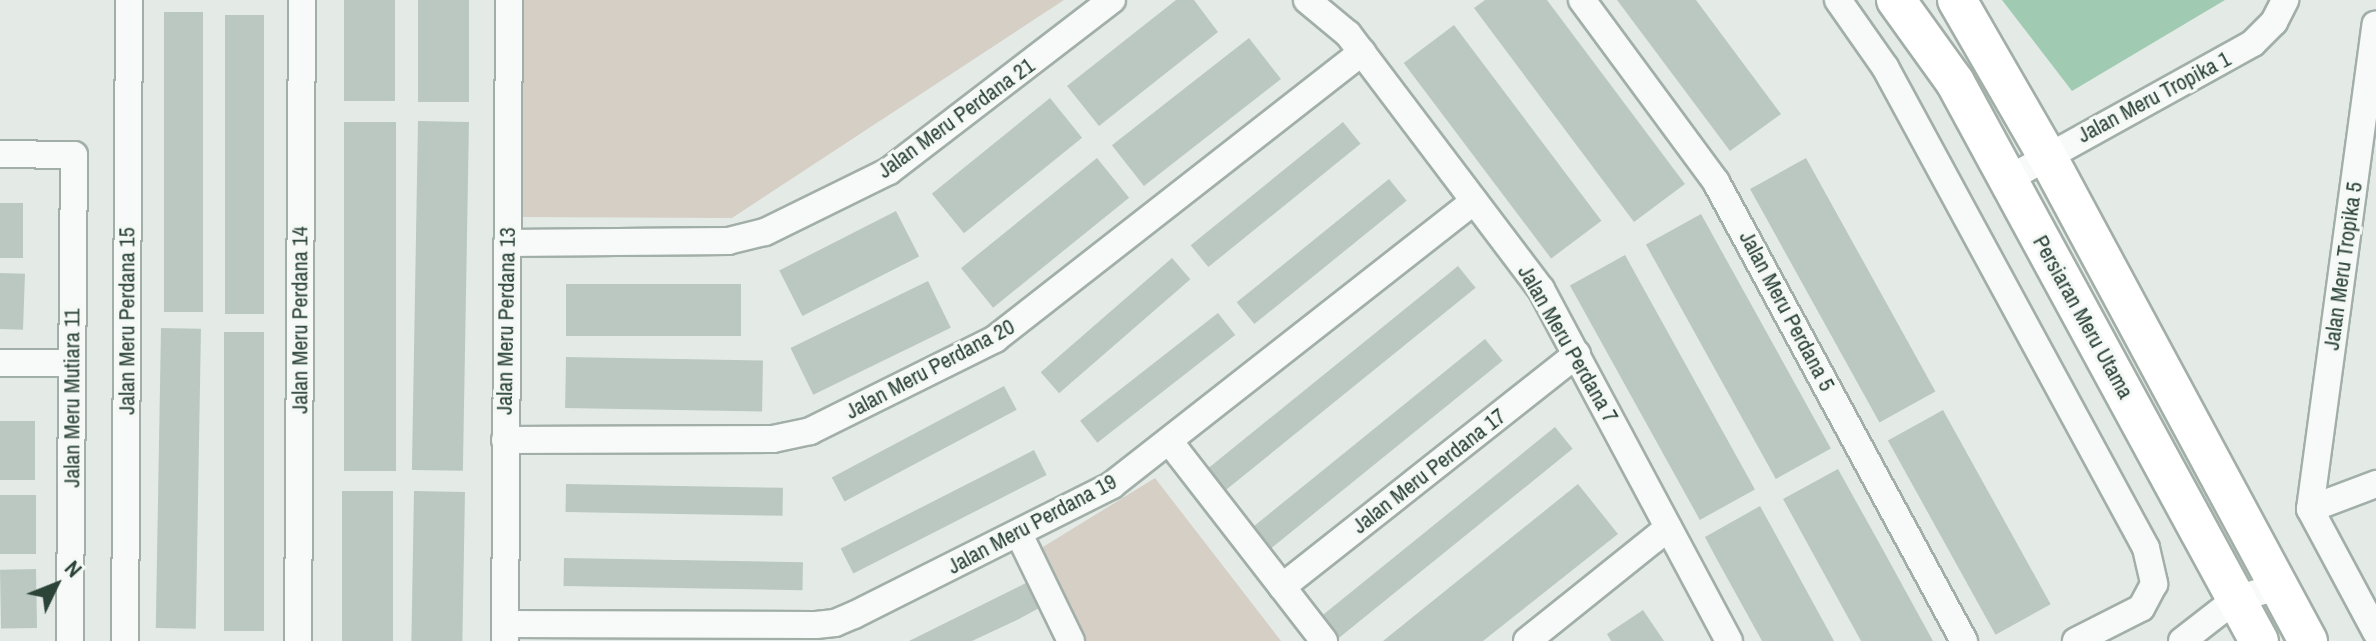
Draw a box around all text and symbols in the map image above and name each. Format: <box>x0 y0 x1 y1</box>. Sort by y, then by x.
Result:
street label: Jalan Meru Tropika 1 <box>2073 45 2235 149</box>
street label: Jalan Meru Perdana 21 <box>872 52 1040 184</box>
street label: Jalan Meru Tropika 5 <box>2318 180 2368 352</box>
street label: Jalan Meru Perdana 14 <box>287 226 313 414</box>
street label: Jalan Meru Perdana 5 <box>1734 226 1840 396</box>
street label: Jalan Meru Perdana 15 <box>114 227 140 415</box>
street label: Jalan Meru Perdana 13 <box>491 227 521 415</box>
street label: Persiaran Meru Utama <box>2027 231 2139 403</box>
street label: Jalan Meru Perdana 7 <box>1512 261 1624 427</box>
street label: Jalan Meru Mutiara 11 <box>59 308 85 488</box>
street label: Jalan Meru Perdana 20 <box>841 313 1019 425</box>
street label: Jalan Meru Perdana 17 <box>1347 403 1511 539</box>
street label: Jalan Meru Perdana 19 <box>943 468 1121 580</box>
north arrow <box>16 545 96 625</box>
text: N <box>58 554 89 584</box>

